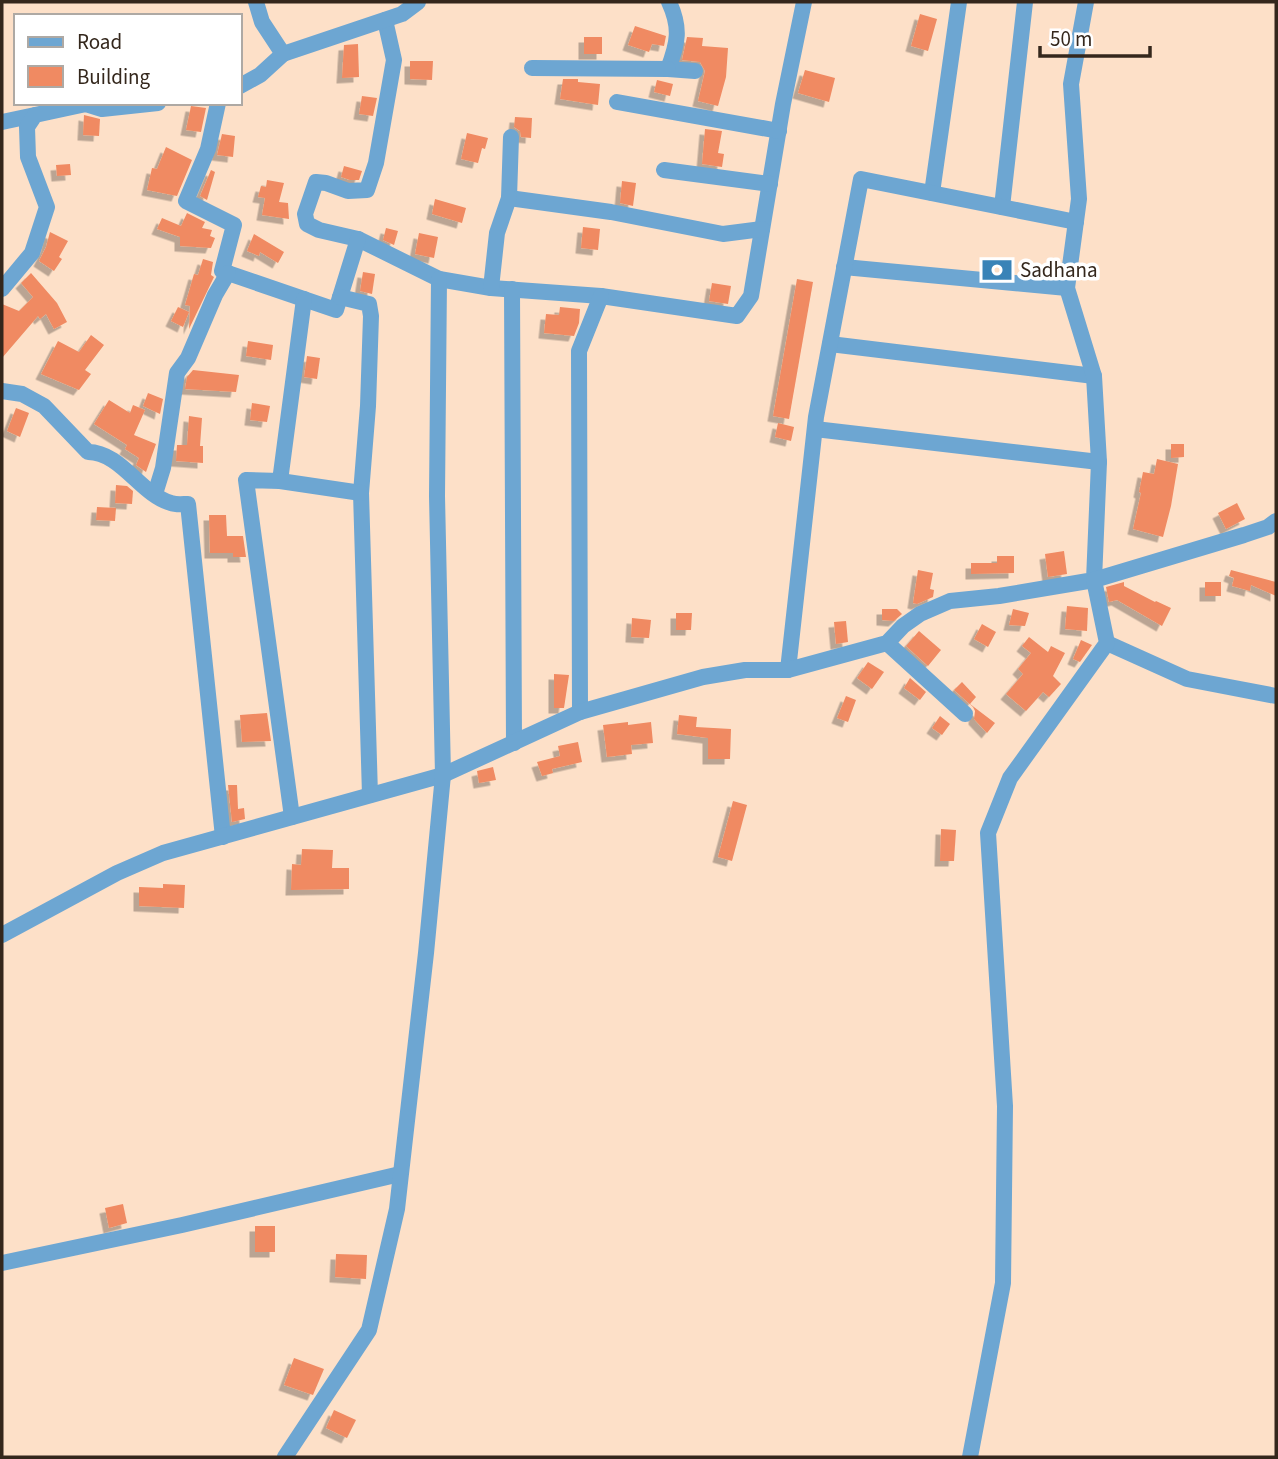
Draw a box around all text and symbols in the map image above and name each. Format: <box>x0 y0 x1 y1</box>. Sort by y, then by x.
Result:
legend <box>14 14 242 105</box>
scale bar <box>1040 14 1150 58</box>
text: 50 m <box>1050 24 1092 54</box>
text: Road <box>77 27 122 57</box>
text: Building <box>77 62 151 92</box>
bank icon: Sadhana <box>980 253 1014 287</box>
place label: Sadhana <box>1020 255 1098 285</box>

